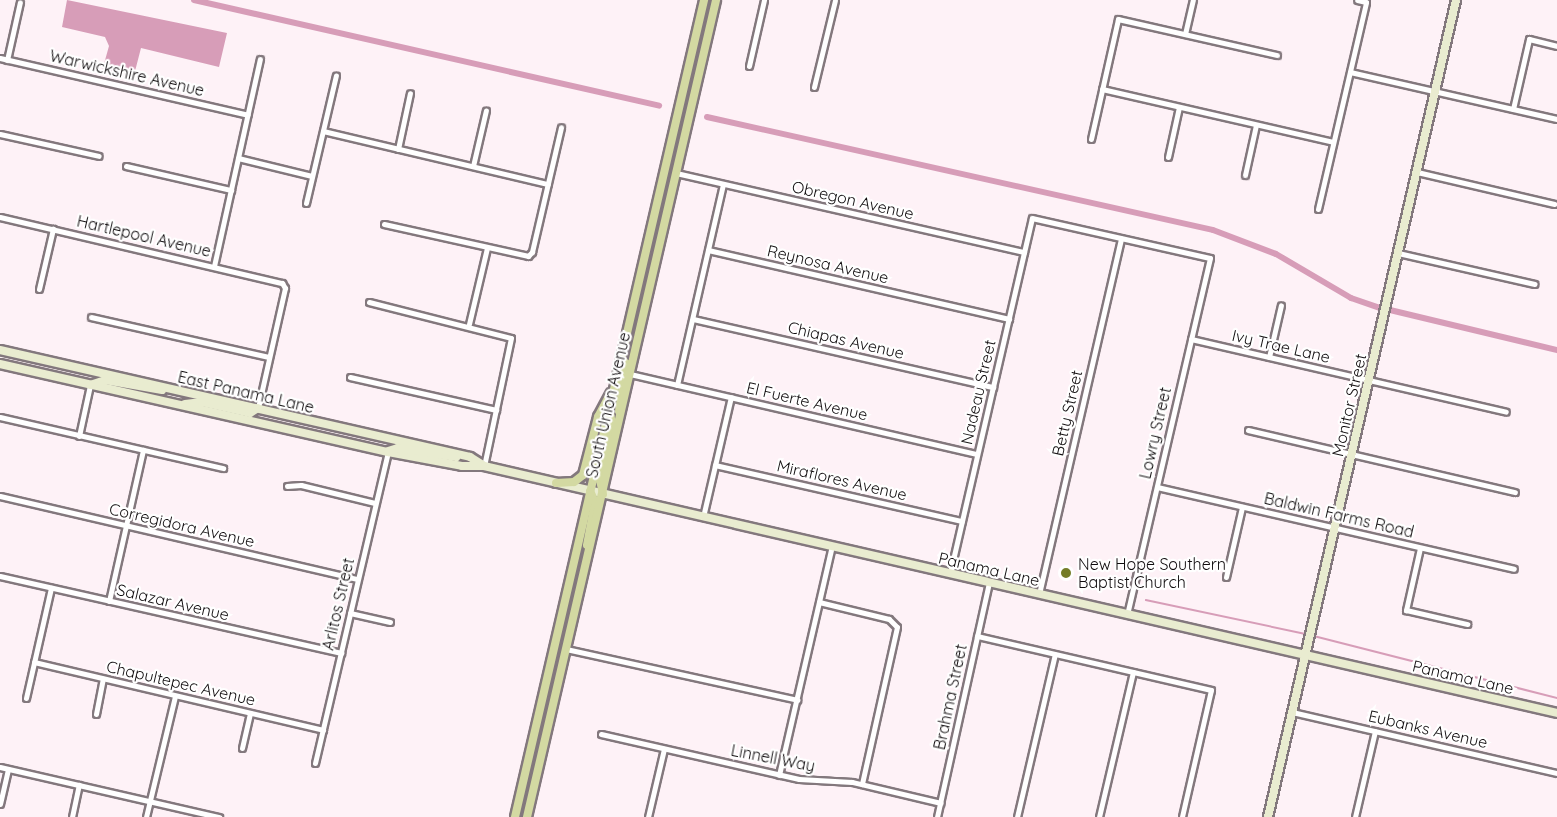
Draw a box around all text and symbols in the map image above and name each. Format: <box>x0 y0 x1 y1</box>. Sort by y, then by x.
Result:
street label: Warwickshire Avenue <box>48 46 206 100</box>
street label: Obregon Avenue <box>790 177 916 223</box>
street label: Hartlepool Avenue <box>75 211 213 261</box>
street label: Reynosa Avenue <box>765 241 891 287</box>
street label: Chiapas Avenue <box>786 317 906 363</box>
street label: Ivy Trae Lane <box>1230 325 1332 367</box>
street label: South Union Avenue <box>582 330 634 480</box>
street label: Nadeau Street <box>957 338 999 446</box>
street label: Monitor Street <box>1328 352 1370 458</box>
street label: East Panama Lane <box>176 367 316 417</box>
street label: Betty Street <box>1048 368 1086 458</box>
street label: El Fuerte Avenue <box>745 378 869 424</box>
street label: Lowry Street <box>1135 385 1175 481</box>
street label: Miraflores Avenue <box>775 456 909 504</box>
street label: Baldwin Farms Road <box>1262 488 1416 542</box>
street label: Corregidora Avenue <box>107 499 257 551</box>
street label: Panama Lane <box>937 548 1041 590</box>
place label: New Hope Southern Baptist Church <box>1078 554 1226 592</box>
street label: Arlitos Street <box>318 556 358 652</box>
marker: New Hope Southern Baptist Church <box>1059 566 1073 580</box>
street label: Salazar Avenue <box>115 580 231 624</box>
street label: Brahma Street <box>929 642 971 752</box>
street label: Panama Lane <box>1411 656 1515 698</box>
street label: Chapultepec Avenue <box>105 657 257 709</box>
street label: Eubanks Avenue <box>1367 706 1489 752</box>
street label: Linnell Way <box>729 740 817 776</box>

